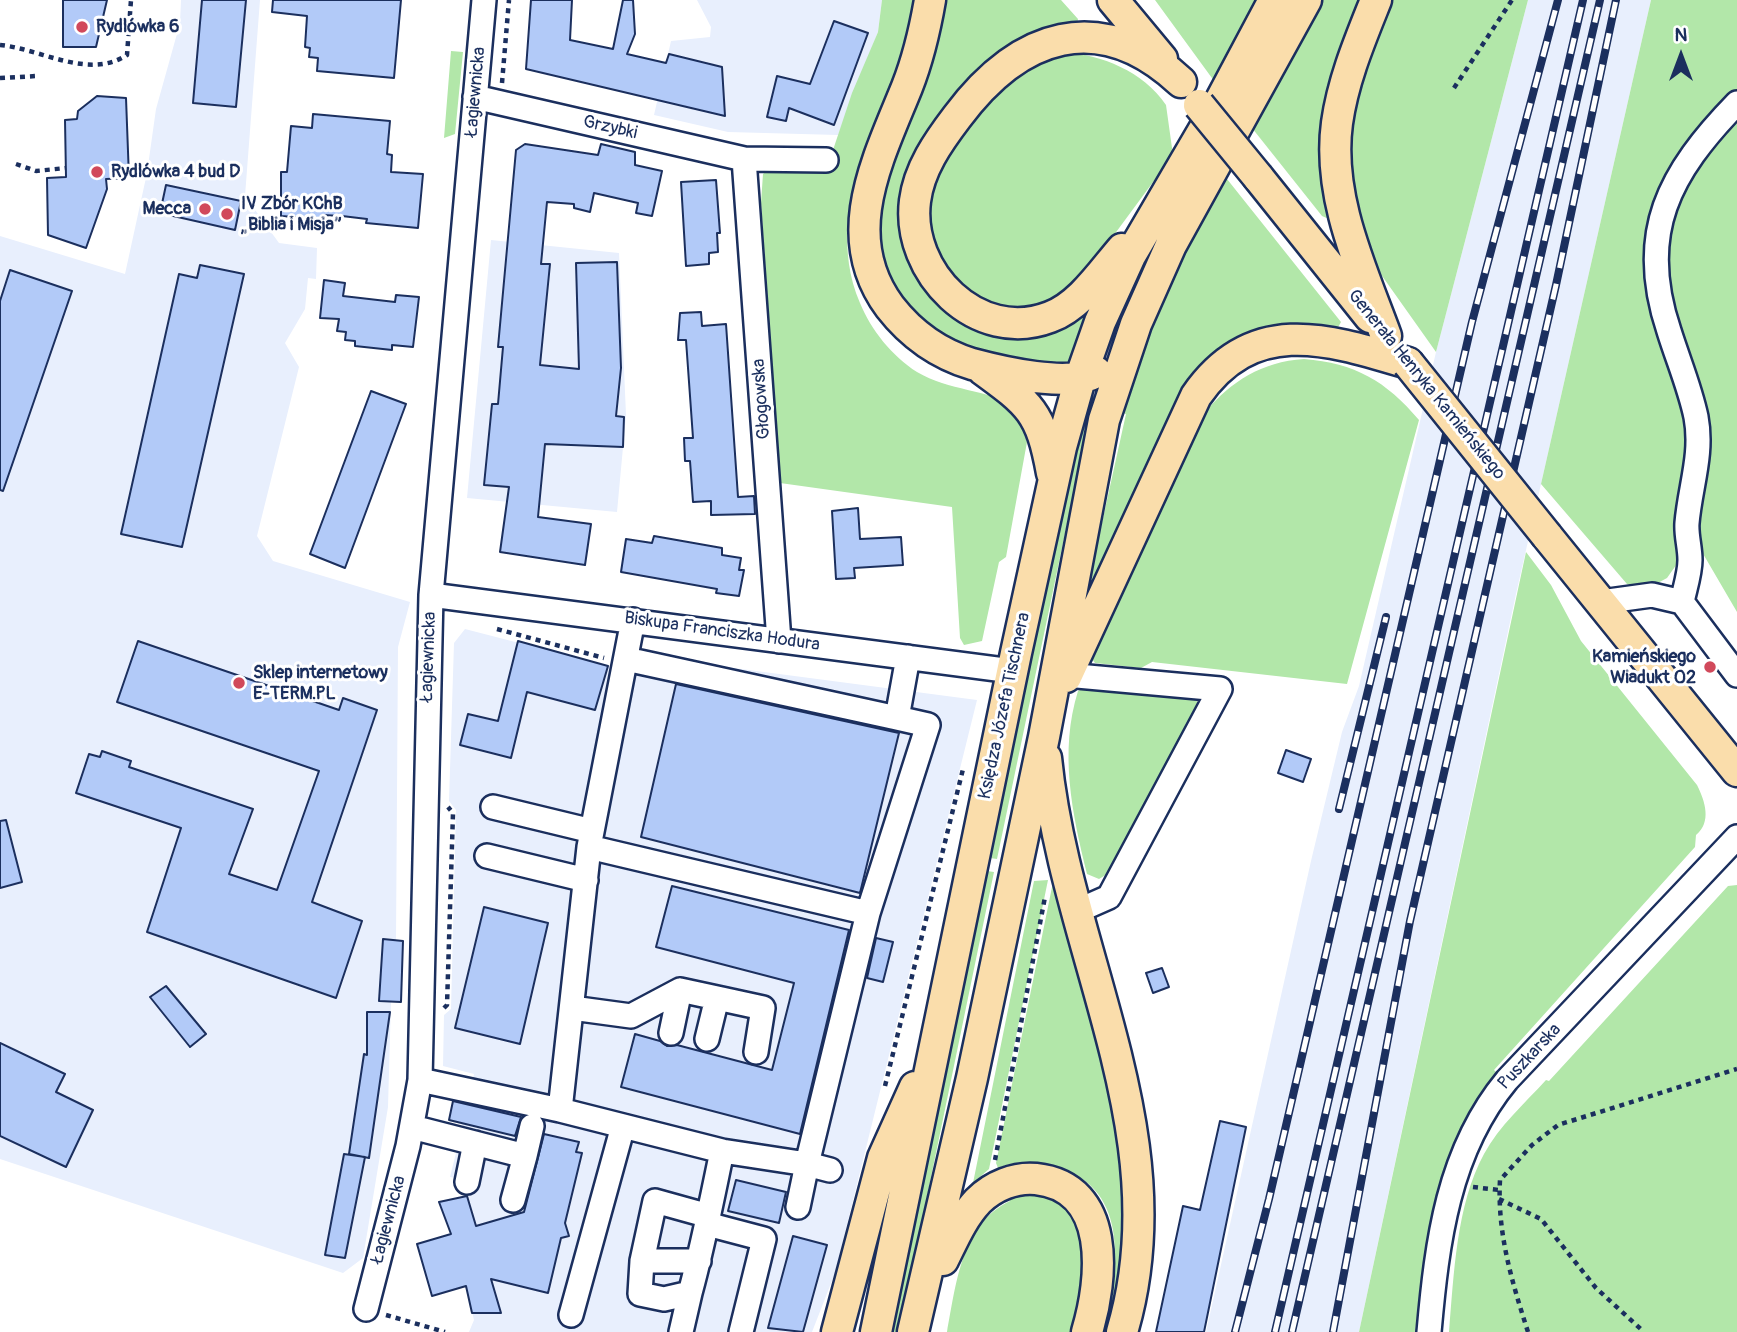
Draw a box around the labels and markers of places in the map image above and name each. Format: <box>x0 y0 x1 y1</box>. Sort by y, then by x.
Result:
place label: Rydlówka 6 <box>96 16 179 38</box>
marker: Rydlówka 6 <box>74 19 90 35</box>
place label: Rydlówka 4 bud D <box>111 161 240 183</box>
marker: Rydlówka 4 bud D <box>89 164 105 180</box>
place label: IV Zbór KChB „Biblia i Misja” <box>241 193 343 235</box>
place label: Mecca <box>143 198 191 220</box>
marker: Mecca <box>197 201 213 217</box>
marker: IV Zbór KChB „Biblia i Misja” <box>219 206 235 222</box>
place label: Kamieńskiego Wiadukt 02 <box>1592 646 1696 688</box>
marker: Kamieńskiego Wiadukt 02 <box>1702 659 1718 675</box>
place label: Sklep internetowy E-TERM.PL <box>253 662 388 704</box>
marker: Sklep internetowy E-TERM.PL <box>231 675 247 691</box>

